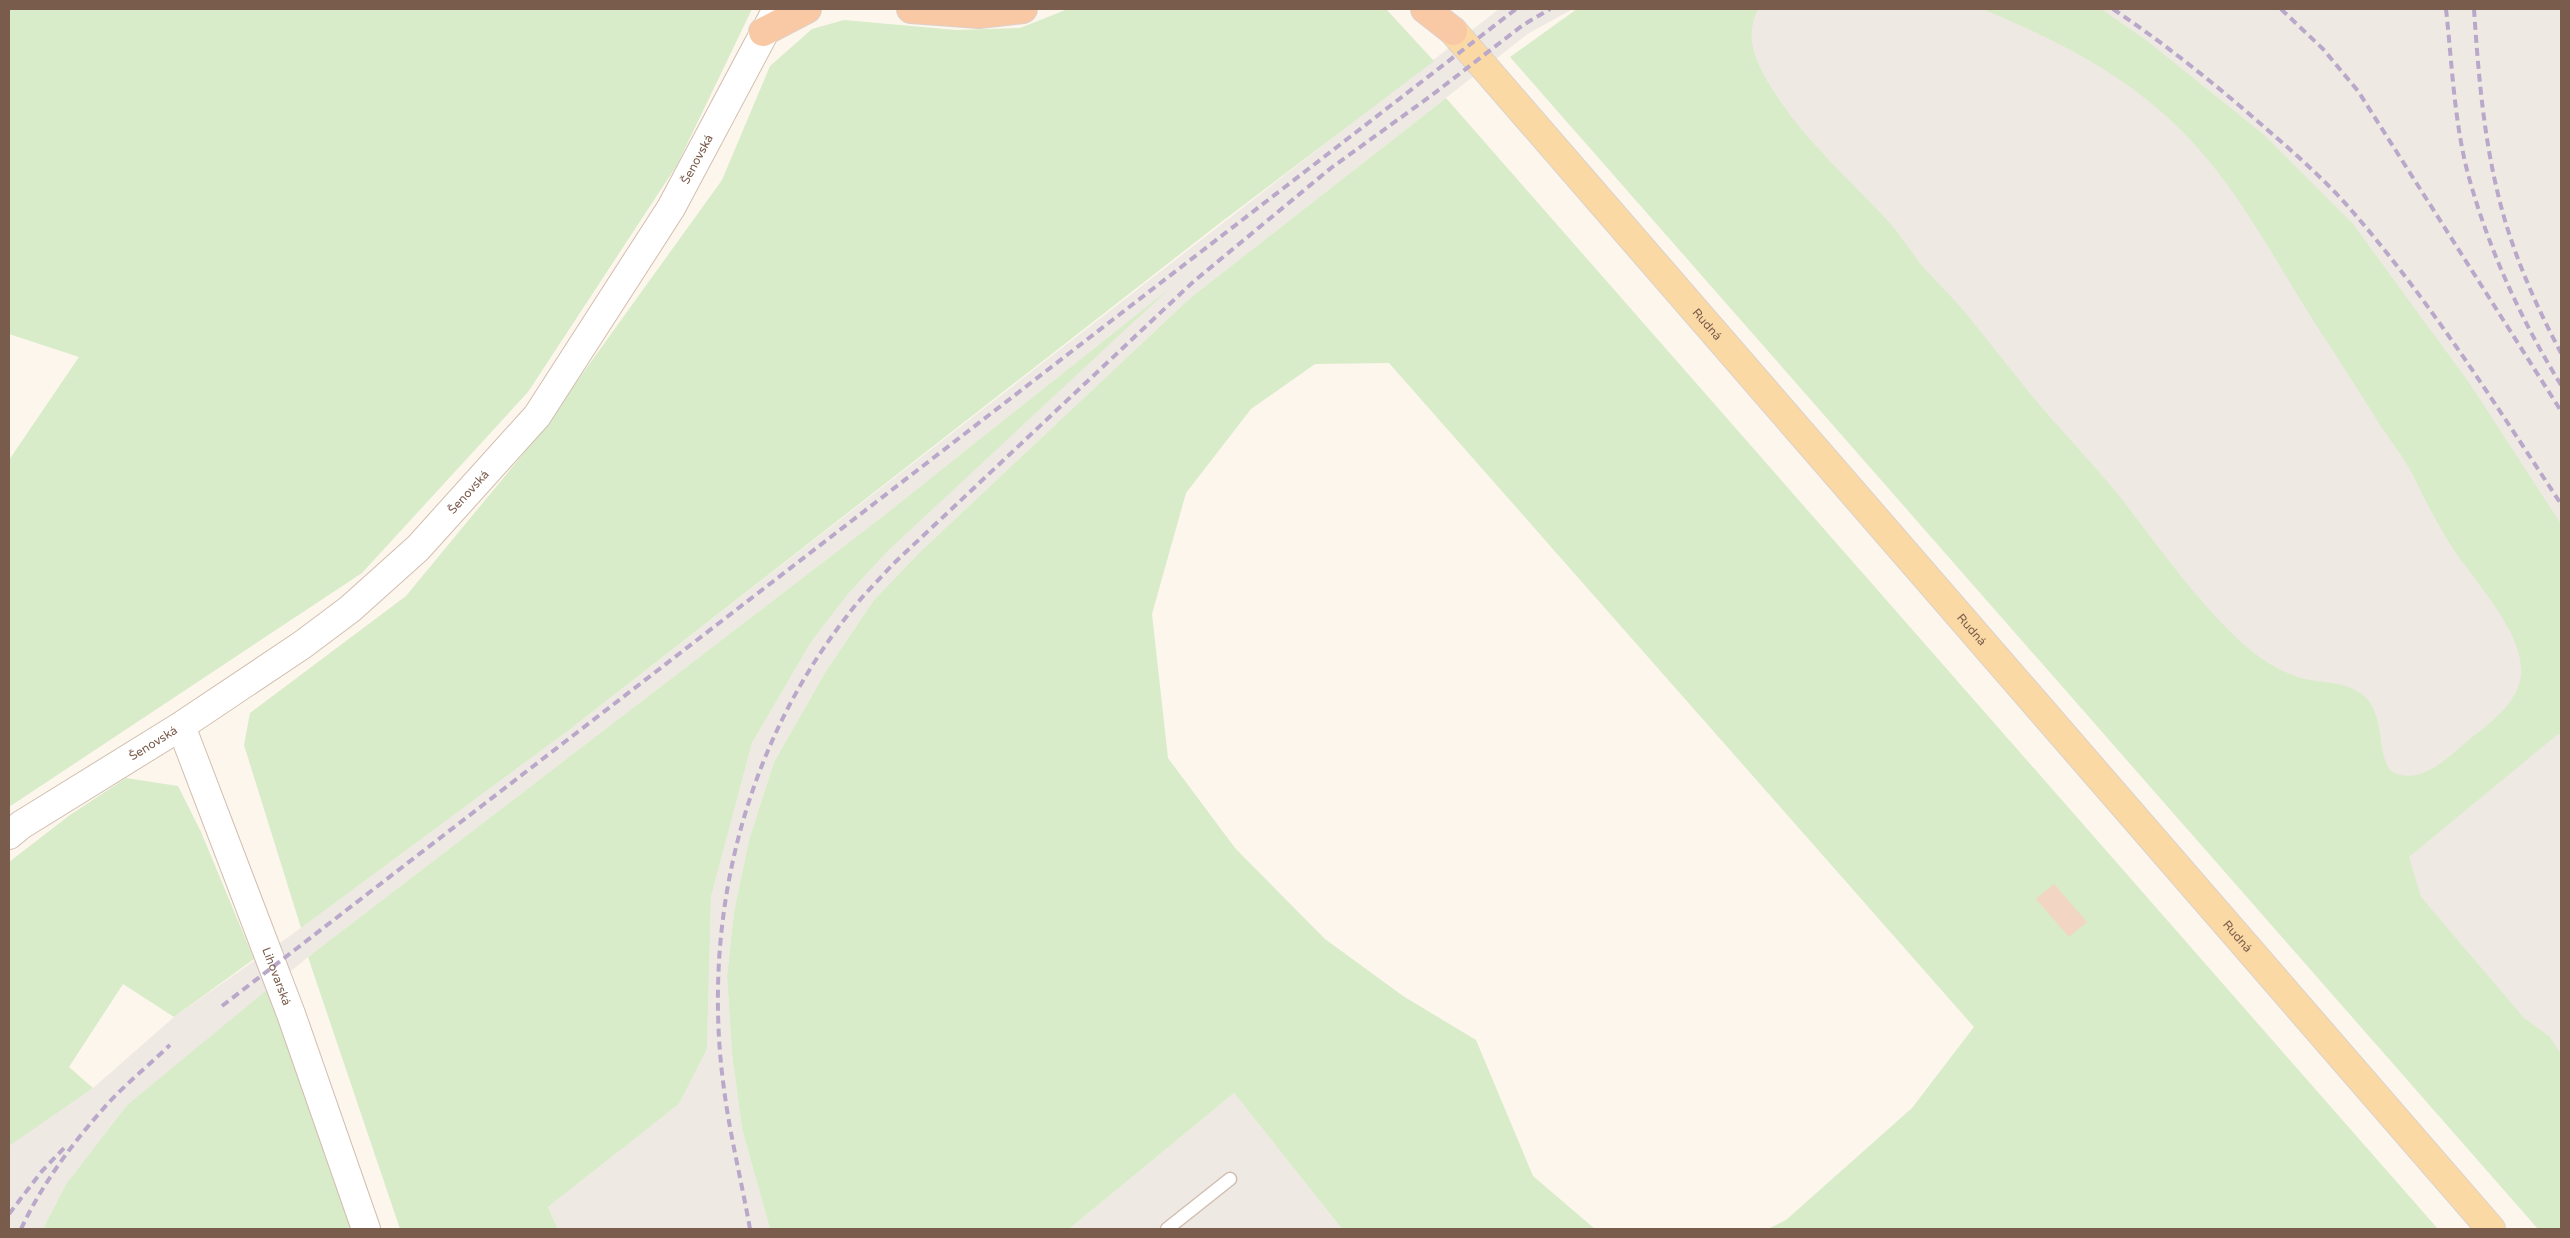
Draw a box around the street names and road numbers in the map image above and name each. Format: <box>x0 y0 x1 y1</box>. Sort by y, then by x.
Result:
street label: Šenovská <box>678 132 716 186</box>
street label: Rudná <box>1690 305 1725 343</box>
street label: Šenovská <box>445 467 492 517</box>
street label: Rudná <box>1954 611 1989 648</box>
street label: Šenovská <box>126 723 180 763</box>
street label: Rudná <box>2220 918 2255 955</box>
street label: Lihovarská <box>259 945 294 1007</box>

